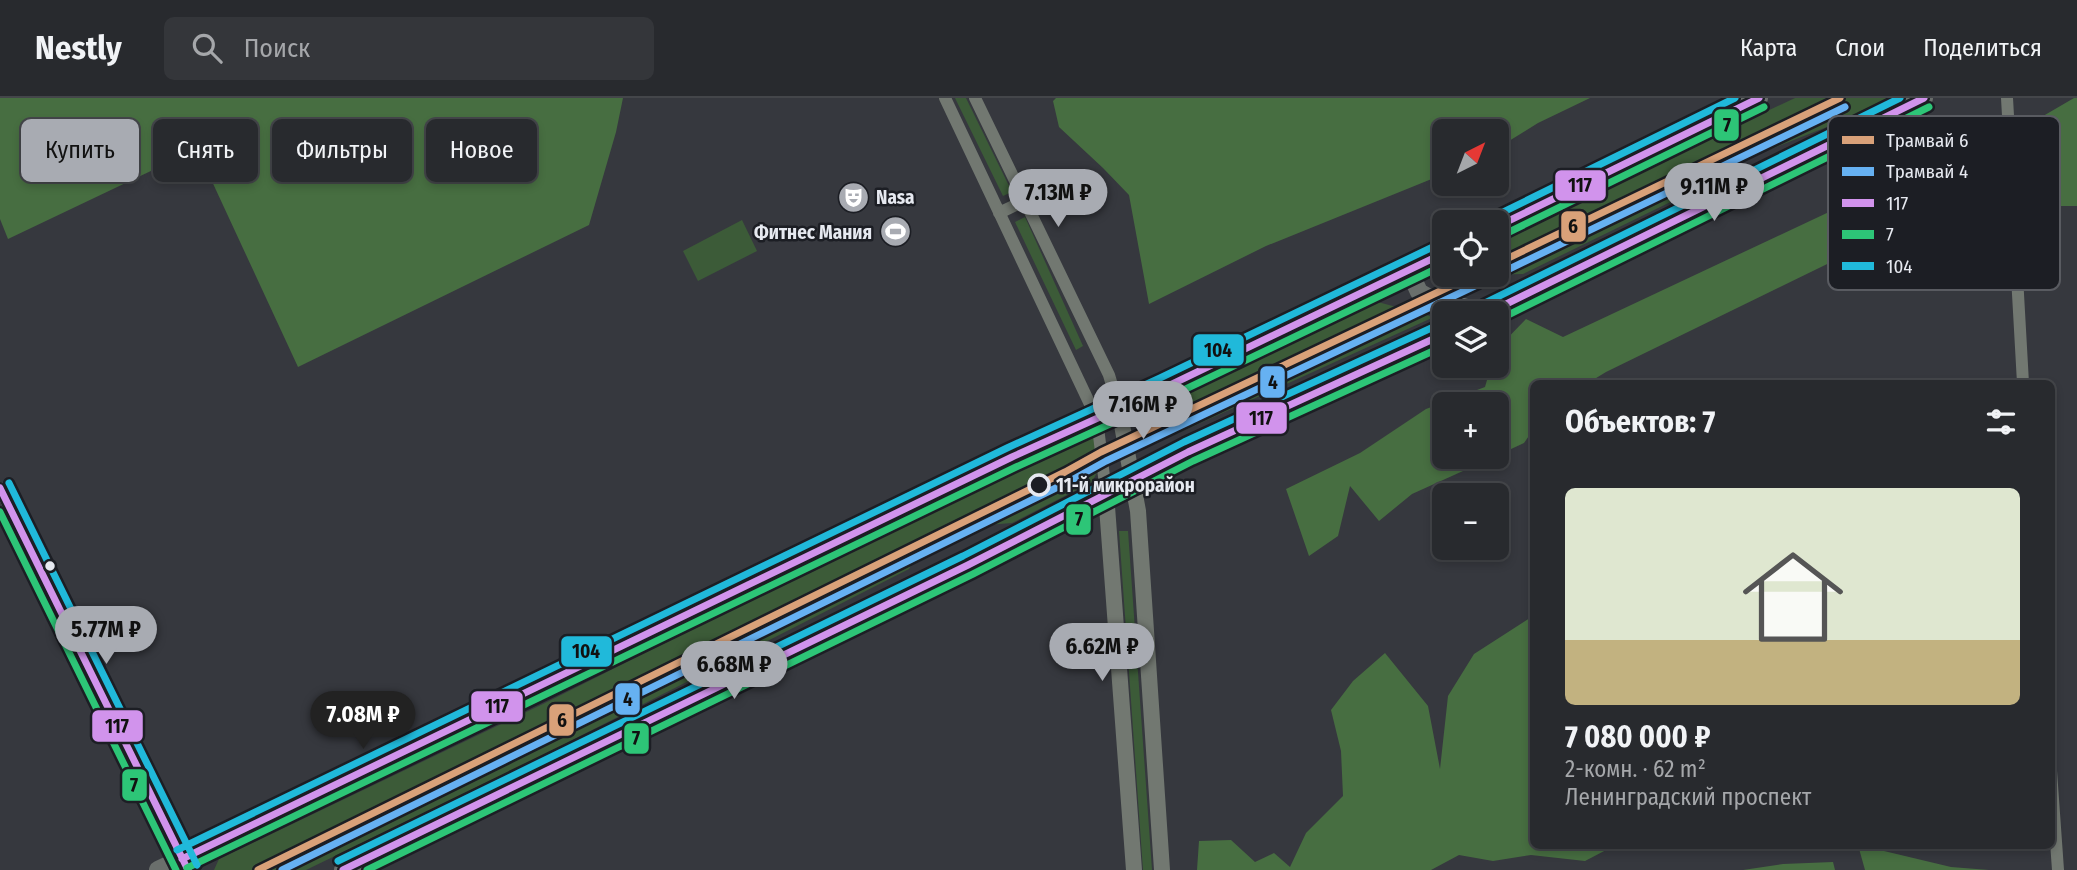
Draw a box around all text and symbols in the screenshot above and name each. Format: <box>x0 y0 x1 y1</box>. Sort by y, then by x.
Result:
search box <box>164 17 654 80</box>
text: Nestly <box>35 28 122 68</box>
icon: search <box>188 29 226 67</box>
text: Поиск <box>244 33 310 64</box>
text: Карта <box>1740 34 1797 62</box>
text: Слои <box>1835 34 1885 62</box>
text: Поделиться <box>1923 34 2042 62</box>
line badge: 7 <box>1713 108 1740 142</box>
text: 7 <box>1723 114 1731 137</box>
legend <box>1828 116 2060 290</box>
chip: Купить <box>21 119 139 182</box>
chip: Снять <box>153 119 258 182</box>
chip: Фильтры <box>272 119 412 182</box>
chip: Новое <box>426 119 537 182</box>
north arrow <box>1432 119 1508 196</box>
map controls <box>1432 119 1509 560</box>
text: Трамвай 6 <box>1886 129 1968 152</box>
text: Трамвай 4 <box>1886 160 1968 183</box>
pin: 9.11M ₽ <box>1649 164 1779 223</box>
line badge: 117 <box>1554 169 1607 202</box>
pin: 7.13M ₽ <box>993 170 1123 229</box>
text: 9.11M ₽ <box>1680 172 1748 200</box>
text: 117 <box>1568 174 1592 197</box>
text: 7.13M ₽ <box>1024 178 1092 206</box>
theatre icon: Nasa <box>836 180 870 214</box>
place label: Nasa <box>876 186 914 209</box>
text: 117 <box>1886 192 1909 215</box>
button: locate <box>1432 210 1509 287</box>
line badge: 6 <box>1560 210 1587 243</box>
sports icon: Фитнес Мания <box>878 215 912 249</box>
text: 6 <box>1568 215 1578 238</box>
place label: Фитнес Мания <box>754 221 872 244</box>
text: 7 <box>1886 223 1894 246</box>
text: 104 <box>1886 255 1913 278</box>
button: layers <box>1432 301 1509 378</box>
line badge: 104 <box>1192 333 1245 367</box>
text: 104 <box>1204 339 1232 362</box>
line badge: 4 <box>1259 365 1286 399</box>
text: 4 <box>1268 371 1278 394</box>
pin: 7.16M ₽ <box>1078 382 1208 441</box>
text: 7.16M ₽ <box>1109 390 1177 418</box>
button: + <box>1432 392 1509 469</box>
line badge: 117 <box>1235 401 1288 435</box>
icon: filters <box>1982 403 2020 441</box>
text: Объектов: 7 <box>1565 404 1715 440</box>
text: 117 <box>1249 407 1273 430</box>
marker: 11-й микрорайон <box>1028 474 1050 496</box>
place label: 11-й микрорайон <box>1056 474 1195 497</box>
button: − <box>1432 483 1509 560</box>
line badge: 7 <box>1065 503 1092 536</box>
text: 7 <box>1075 508 1083 531</box>
icon: home <box>1730 534 1856 660</box>
unlabelled marker <box>43 559 57 573</box>
pin: 5.77M ₽ <box>41 606 171 666</box>
text: 5.77M ₽ <box>71 615 141 643</box>
pin: 6.62M ₽ <box>1037 624 1167 683</box>
text: 6.62M ₽ <box>1065 632 1139 660</box>
line badge: 104 <box>560 635 613 668</box>
text: 104 <box>572 640 600 663</box>
pin: 6.68M ₽ <box>669 642 799 701</box>
text: 6.68M ₽ <box>696 650 772 678</box>
line badge: 4 <box>614 682 641 716</box>
text: 4 <box>623 688 633 711</box>
line badge: 117 <box>470 690 524 723</box>
pin: 7.08M ₽ <box>298 692 428 751</box>
text: 117 <box>485 695 509 718</box>
text: 7.08M ₽ <box>326 700 400 728</box>
line badge: 6 <box>548 703 575 737</box>
line badge: 117 <box>91 709 144 743</box>
text: 6 <box>557 709 567 732</box>
text: 117 <box>105 715 129 738</box>
text: 7 080 000 ₽ <box>1565 719 1710 755</box>
line badge: 7 <box>623 722 650 755</box>
text: 7 <box>632 727 640 750</box>
text: 2-комн. · 62 m² <box>1565 755 1706 783</box>
line badge: 7 <box>121 768 148 802</box>
text: 7 <box>130 774 138 797</box>
text: Ленинградский проспект <box>1565 783 1811 811</box>

